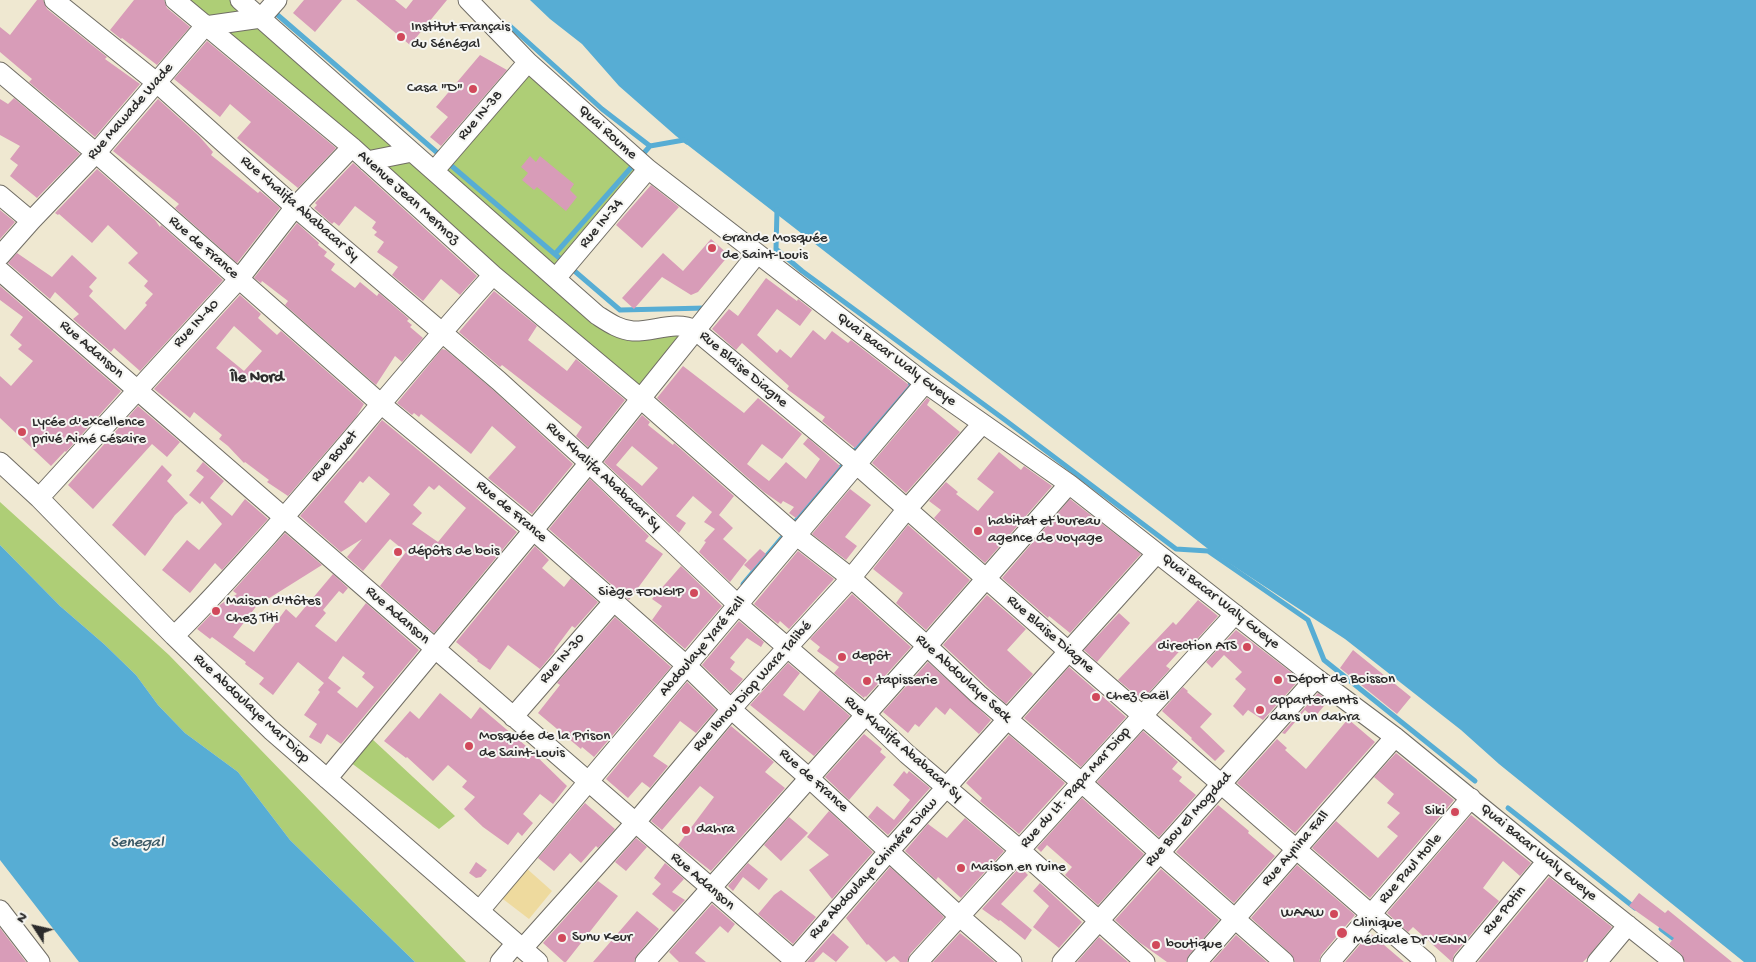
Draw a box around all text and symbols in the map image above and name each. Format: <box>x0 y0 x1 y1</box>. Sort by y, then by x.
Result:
place label: Institut Français du Sénégal <box>411 19 510 54</box>
marker: Institut Français du Sénégal <box>395 31 407 43</box>
street label: Rue Mawade Wade <box>84 60 178 164</box>
place label: Casa "D" <box>407 80 463 98</box>
marker: Casa "D" <box>467 83 479 95</box>
street label: Rue IN-38 <box>454 87 508 145</box>
street label: Quai Roume <box>574 102 640 164</box>
street label: Avenue Jean Mermoz <box>353 147 463 249</box>
street label: Rue Khalifa Ababacar Sy <box>236 152 362 266</box>
street label: Rue IN-34 <box>576 196 628 252</box>
street label: Rue de France <box>164 212 242 284</box>
place label: Grande Mosquée de Saint-Louis <box>722 230 828 265</box>
marker: Grande Mosquée de Saint-Louis <box>706 242 718 254</box>
street label: Rue IN-40 <box>170 296 224 352</box>
street label: Quai Bacar Waly Gueye <box>833 309 959 411</box>
street label: Rue Adanson <box>55 317 127 383</box>
street label: Rue Blaise Diagne <box>695 328 791 412</box>
district label: Île Nord <box>230 369 284 389</box>
place label: Lycée d'excellence privé Aimé Césaire <box>32 414 146 449</box>
street label: Rue Khalifa Ababacar Sy <box>541 419 665 535</box>
marker: Lycée d'excellence privé Aimé Césaire <box>16 426 28 438</box>
street label: Rue Bouet <box>308 427 362 487</box>
street label: Rue de France <box>472 477 550 547</box>
place label: habitat et bureau agence de voyage <box>988 513 1103 548</box>
marker: habitat et bureau agence de voyage <box>972 525 984 537</box>
place label: dépôts de bois <box>408 543 499 561</box>
marker: dépôts de bois <box>392 546 404 558</box>
street label: Quai Bacar Waly Gueye <box>1157 550 1283 654</box>
street label: Rue Adanson <box>361 583 433 649</box>
place label: Siège FONGIP <box>598 584 684 602</box>
marker: Siège FONGIP <box>688 587 700 599</box>
street label: Rue Blaise Diagne <box>1002 592 1098 678</box>
place label: Maison d'Hôtes Chez Titi <box>226 593 320 628</box>
street label: Abdoulaye Yaré Fall <box>656 593 750 701</box>
marker: Maison d'Hôtes Chez Titi <box>210 605 222 617</box>
street label: Rue Ibnou Diop Wara Talibé <box>690 618 816 756</box>
street label: Rue IN-30 <box>536 630 590 688</box>
street label: Rue Abdoulaye Seck <box>911 631 1015 727</box>
place label: direction ATS <box>1157 638 1237 656</box>
marker: direction ATS <box>1241 641 1253 653</box>
place label: depôt <box>852 648 890 666</box>
street label: Rue Abdoulaye Mar Diop <box>189 650 313 768</box>
marker: depôt <box>836 651 848 663</box>
place label: Dépot de Boisson <box>1288 671 1395 689</box>
place label: tapisserie <box>877 672 937 690</box>
marker: Dépot de Boisson <box>1272 674 1284 686</box>
marker: tapisserie <box>861 675 873 687</box>
place label: Chez Gaël <box>1106 688 1169 706</box>
marker: Chez Gaël <box>1090 691 1102 703</box>
street label: Rue Khalifa Ababacar Sy <box>840 692 966 806</box>
place label: appartements dans un dahra <box>1270 692 1360 727</box>
marker: appartements dans un dahra <box>1254 704 1266 716</box>
street label: Rue du Lt. Papa Mar Diop <box>1017 724 1135 852</box>
place label: Mosquée de la Prison de Saint-Louis <box>479 728 610 763</box>
marker: Mosquée de la Prison de Saint-Louis <box>463 740 475 752</box>
street label: Rue de France <box>774 745 852 817</box>
street label: Rue Bou El Mogdad <box>1142 769 1236 871</box>
street label: Rue Abdoulaye Chimére Diaw <box>806 795 942 943</box>
street label: Quai Bacar Waly Gueye <box>1476 800 1600 906</box>
place label: Siki <box>1425 803 1445 821</box>
marker: Siki <box>1449 806 1461 818</box>
street label: Rue Aynina Fall <box>1258 807 1334 891</box>
place label: dahra <box>696 821 735 839</box>
marker: dahra <box>680 824 692 836</box>
street label: Rue Paul Holle <box>1376 830 1446 908</box>
water label: Senegal <box>110 834 164 854</box>
street label: Rue Adanson <box>666 849 738 915</box>
place label: Maison en ruine <box>971 859 1066 877</box>
marker: Maison en ruine <box>955 862 967 874</box>
street label: Rue Potin <box>1479 883 1531 939</box>
north arrow <box>10 902 60 952</box>
place label: WAAW <box>1281 905 1324 923</box>
marker: WAAW <box>1328 908 1340 920</box>
text: N <box>13 909 32 927</box>
place label: Clinique Médicale Dr VENN <box>1353 915 1467 950</box>
marker: Clinique Médicale Dr VENN <box>1335 926 1349 940</box>
place label: Sunu Keur <box>572 929 632 947</box>
marker: Sunu Keur <box>556 932 568 944</box>
place label: boutique <box>1166 936 1222 954</box>
marker: boutique <box>1150 939 1162 951</box>

